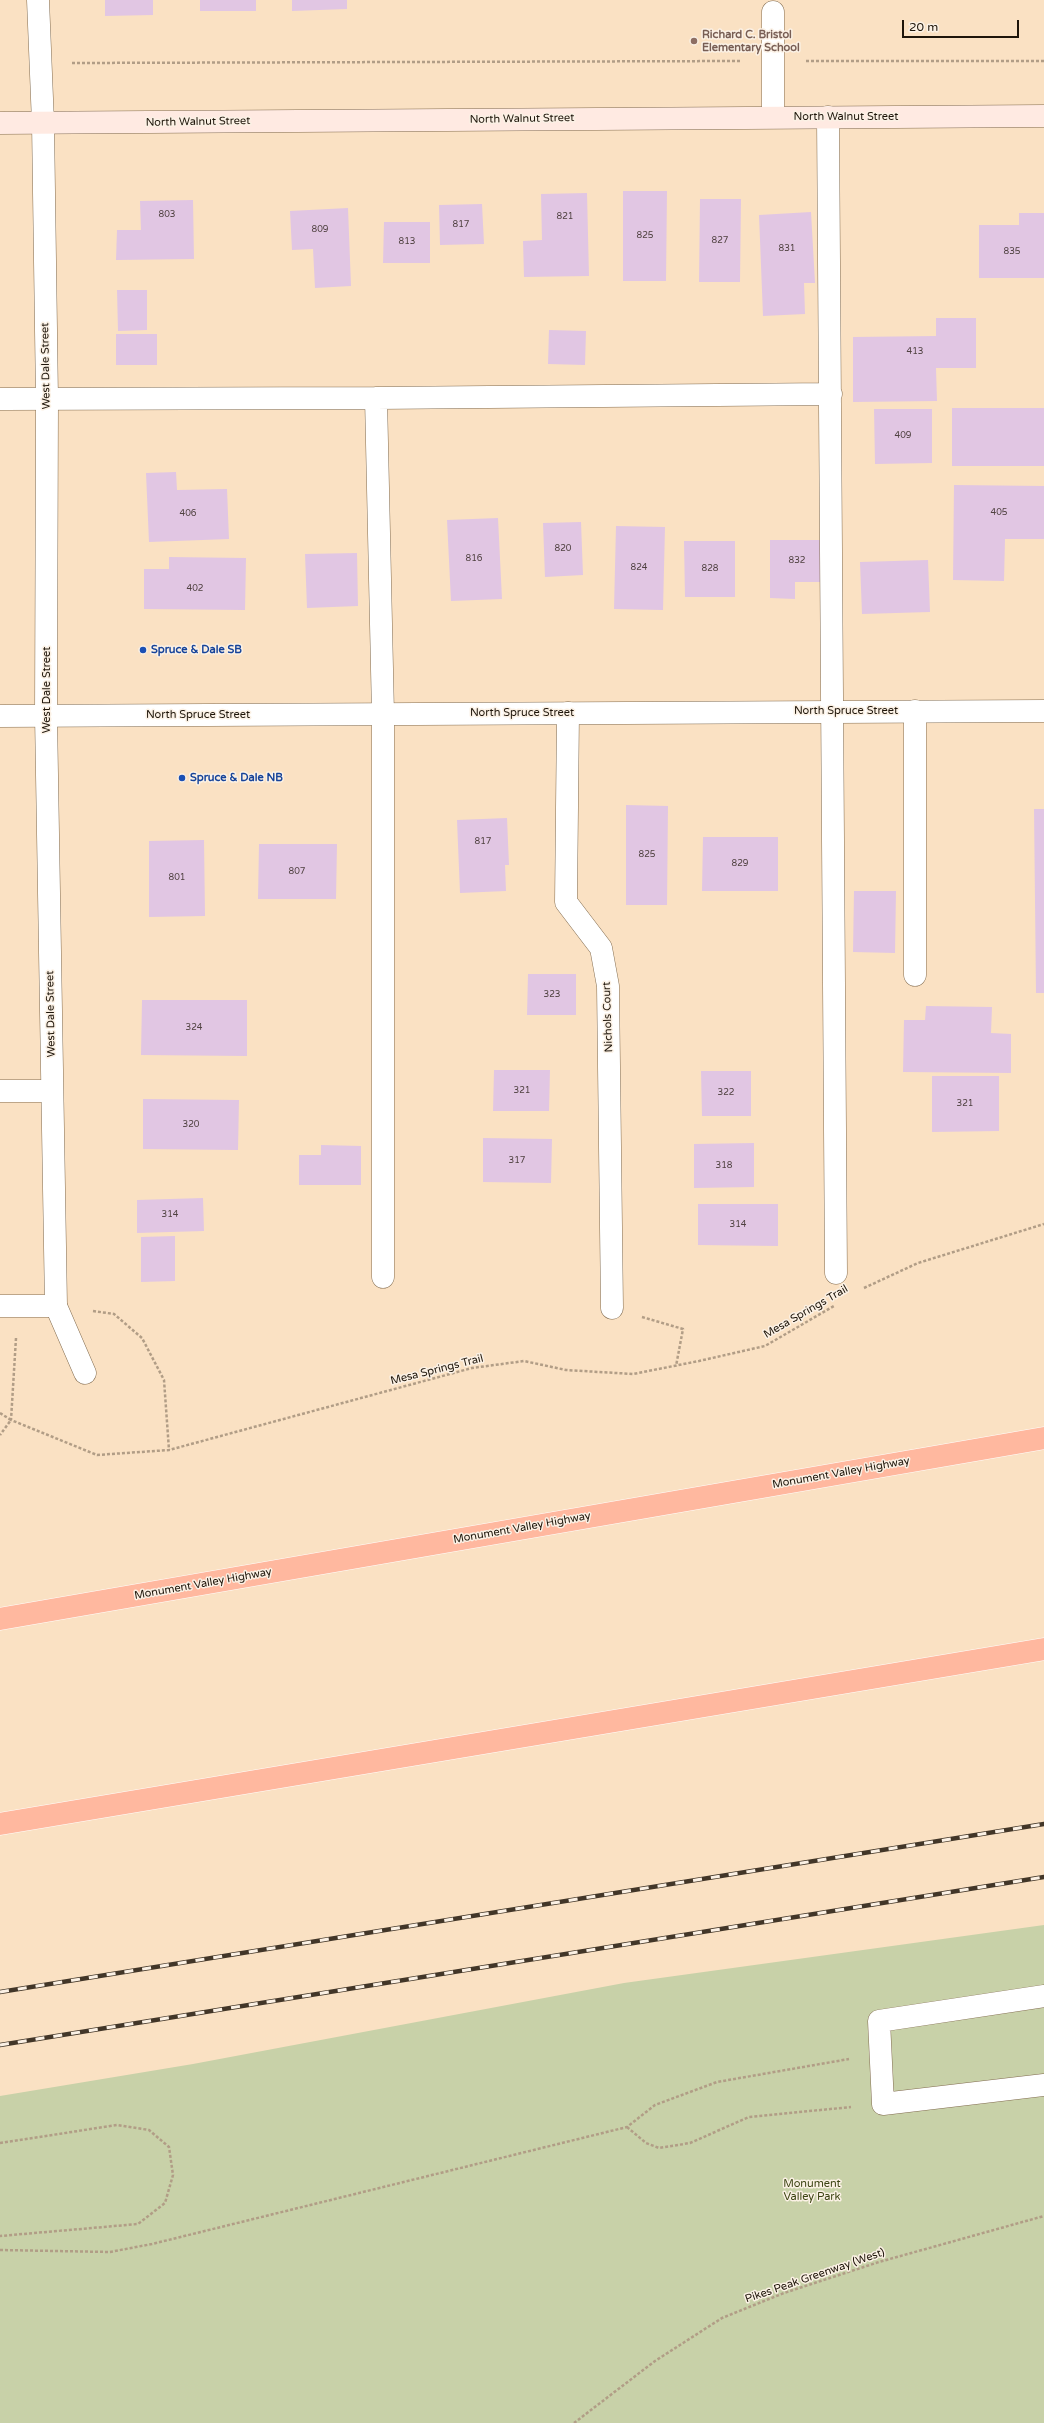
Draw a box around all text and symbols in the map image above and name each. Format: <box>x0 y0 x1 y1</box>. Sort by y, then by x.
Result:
scale bar <box>904 12 1021 38</box>
text: 20 m <box>909 20 938 34</box>
place label: Richard C. Bristol Elementary School <box>702 28 800 54</box>
marker: Richard C. Bristol Elementary School <box>689 36 699 46</box>
street label: North Walnut Street <box>794 110 898 124</box>
street label: North Walnut Street <box>469 111 575 127</box>
street label: North Walnut Street <box>145 114 251 130</box>
house number: 803 <box>159 210 175 220</box>
house number: 821 <box>557 212 573 222</box>
house number: 817 <box>453 220 469 230</box>
house number: 809 <box>312 225 328 235</box>
house number: 825 <box>637 231 653 241</box>
house number: 827 <box>712 236 728 246</box>
house number: 813 <box>399 237 415 247</box>
house number: 831 <box>779 244 795 254</box>
house number: 835 <box>1004 247 1020 257</box>
street label: West Dale Street <box>39 323 53 409</box>
house number: 413 <box>907 347 923 357</box>
house number: 409 <box>895 431 911 441</box>
house number: 405 <box>991 508 1007 518</box>
house number: 406 <box>180 509 196 519</box>
house number: 820 <box>555 544 571 554</box>
house number: 816 <box>466 554 482 564</box>
house number: 832 <box>789 556 805 566</box>
house number: 824 <box>631 563 647 573</box>
house number: 828 <box>702 564 718 574</box>
house number: 402 <box>187 584 203 594</box>
place label: Spruce & Dale SB <box>151 643 242 657</box>
marker: Spruce & Dale SB <box>138 645 148 655</box>
street label: West Dale Street <box>40 647 54 733</box>
street label: North Spruce Street <box>794 704 898 718</box>
street label: North Spruce Street <box>470 706 574 720</box>
street label: North Spruce Street <box>146 708 250 722</box>
place label: Spruce & Dale NB <box>190 771 283 785</box>
marker: Spruce & Dale NB <box>177 773 187 783</box>
house number: 817 <box>475 837 491 847</box>
house number: 825 <box>639 850 655 860</box>
house number: 829 <box>732 859 748 869</box>
house number: 807 <box>289 867 305 877</box>
house number: 801 <box>169 873 185 883</box>
street label: West Dale Street <box>44 971 58 1057</box>
street label: Nichols Court <box>600 981 616 1053</box>
house number: 323 <box>544 990 560 1000</box>
house number: 324 <box>186 1023 202 1033</box>
house number: 321 <box>514 1086 530 1096</box>
house number: 322 <box>718 1088 734 1098</box>
house number: 321 <box>957 1099 973 1109</box>
house number: 320 <box>183 1120 199 1130</box>
house number: 317 <box>509 1156 525 1166</box>
house number: 318 <box>716 1161 732 1171</box>
house number: 314 <box>162 1210 178 1220</box>
house number: 314 <box>730 1220 746 1230</box>
street label: Mesa Springs Trail <box>761 1282 851 1342</box>
street label: Mesa Springs Trail <box>389 1352 485 1388</box>
street label: Monument Valley Highway <box>771 1454 911 1492</box>
street label: Monument Valley Highway <box>452 1509 592 1547</box>
street label: Monument Valley Highway <box>133 1565 273 1603</box>
park label: Monument Valley Park <box>783 2177 841 2203</box>
street label: Pikes Peak Greenway (West) <box>743 2246 887 2306</box>

